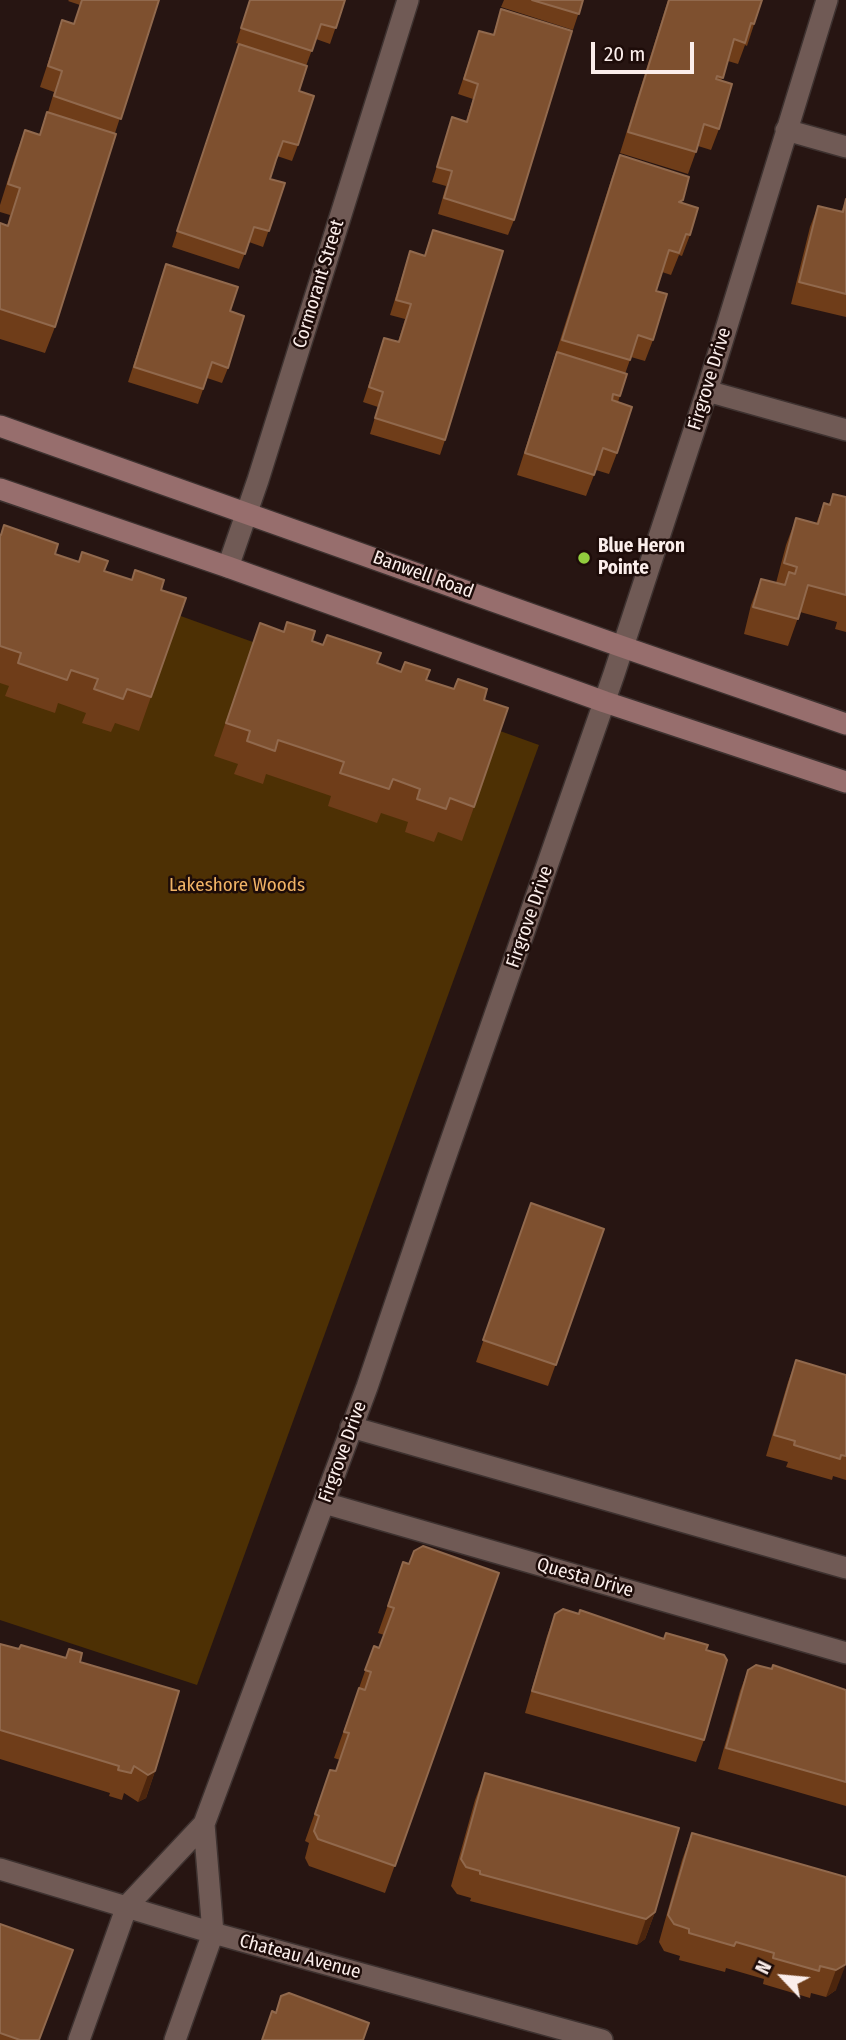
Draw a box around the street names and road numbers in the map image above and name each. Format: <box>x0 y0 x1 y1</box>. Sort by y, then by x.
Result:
street label: Cormorant Street <box>289 217 349 351</box>
street label: Firgrove Drive <box>684 325 736 433</box>
street label: Banwell Road <box>370 546 476 604</box>
street label: Firgrove Drive <box>502 863 558 971</box>
street label: Firgrove Drive <box>314 1398 372 1506</box>
street label: Questa Drive <box>534 1553 636 1603</box>
street label: Chateau Avenue <box>237 1930 363 1984</box>

